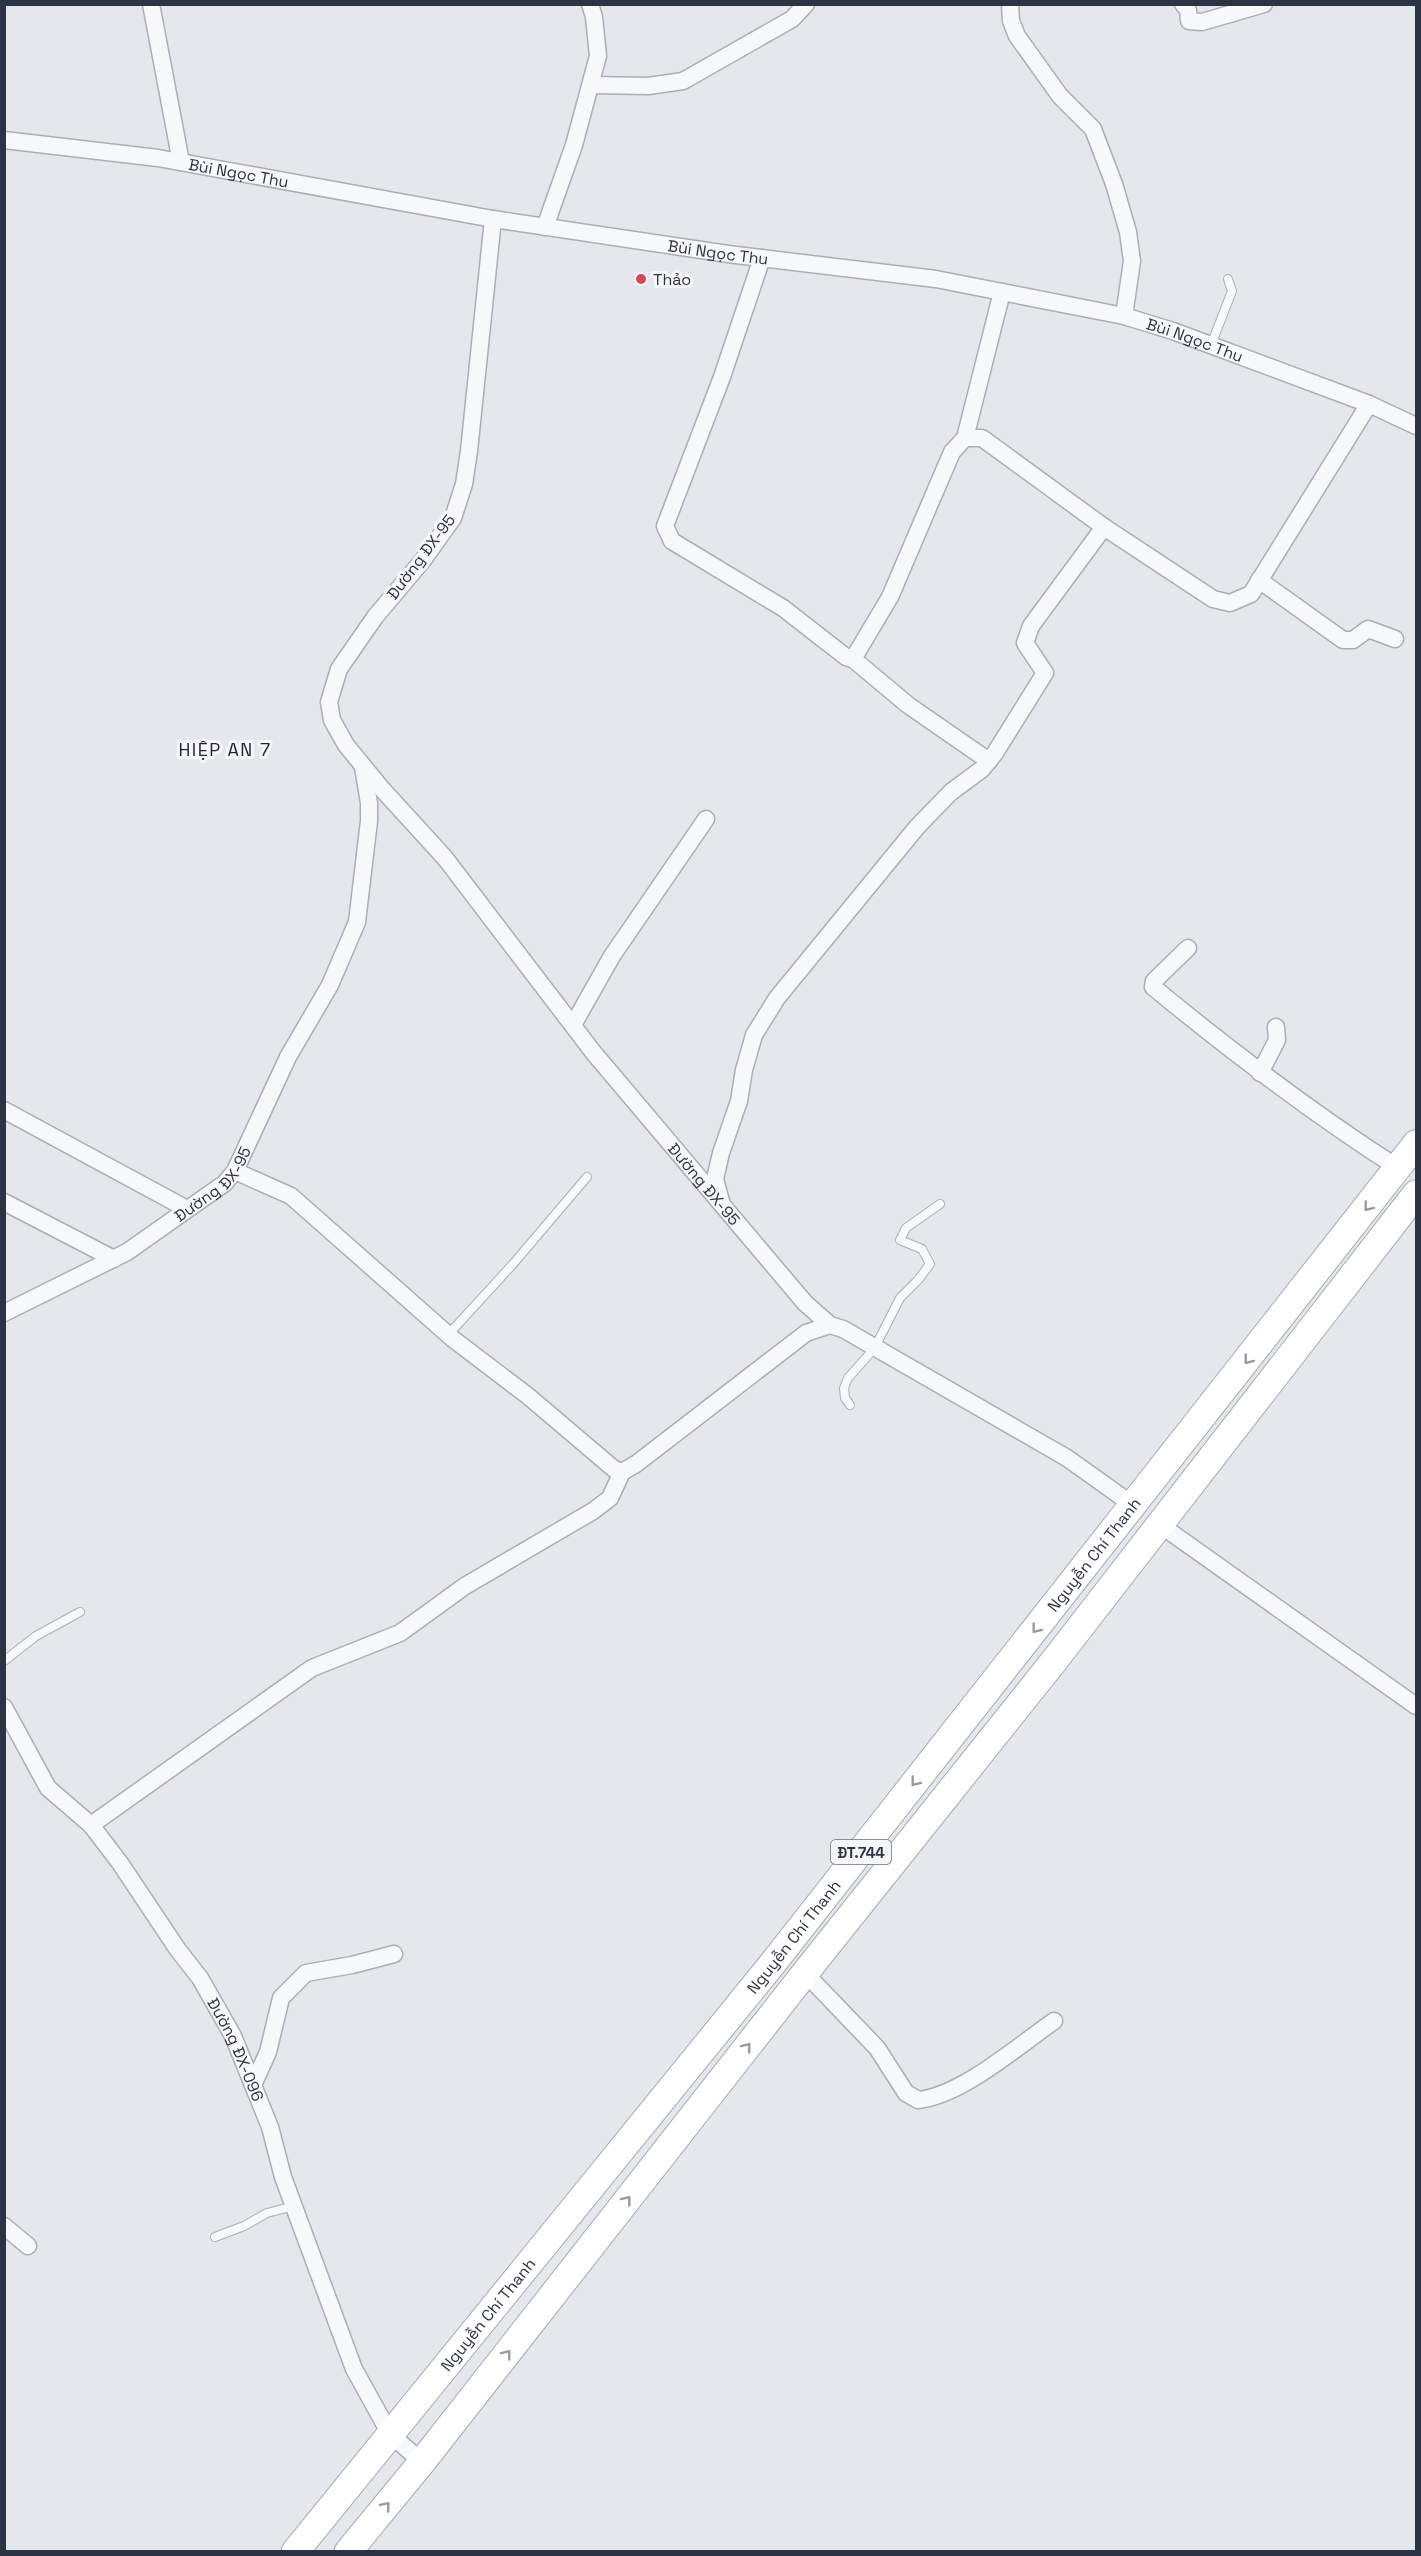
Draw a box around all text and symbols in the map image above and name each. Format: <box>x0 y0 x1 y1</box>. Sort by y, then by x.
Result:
street label: Bùi Ngọc Thu <box>187 153 290 192</box>
street label: Bùi Ngọc Thu <box>666 235 770 269</box>
place label: Thảo <box>653 269 691 290</box>
marker: Thảo <box>634 272 648 286</box>
street label: Bùi Ngọc Thu <box>1144 313 1246 367</box>
street label: Đường ĐX-95 <box>382 510 460 604</box>
district label: HIỆP AN 7 <box>178 738 272 761</box>
street label: Đường ĐX-95 <box>664 1138 745 1229</box>
street label: Đường ĐX-95 <box>170 1143 255 1226</box>
one-way arrow <box>1364 1200 1375 1211</box>
one-way arrow <box>1244 1353 1255 1364</box>
street label: Nguyễn Chí Thanh <box>1042 1493 1145 1616</box>
one-way arrow <box>1033 1622 1044 1633</box>
one-way arrow <box>912 1775 923 1786</box>
road number: ĐT.744 <box>831 1840 891 1864</box>
street label: Nguyễn Chí Thanh <box>742 1875 845 1998</box>
street label: Đường ĐX-096 <box>203 1994 269 2104</box>
one-way arrow <box>740 2042 751 2053</box>
one-way arrow <box>620 2196 631 2207</box>
street label: Nguyễn Chí Thanh <box>436 2254 540 2375</box>
one-way arrow <box>500 2350 511 2361</box>
one-way arrow <box>378 2502 389 2513</box>

